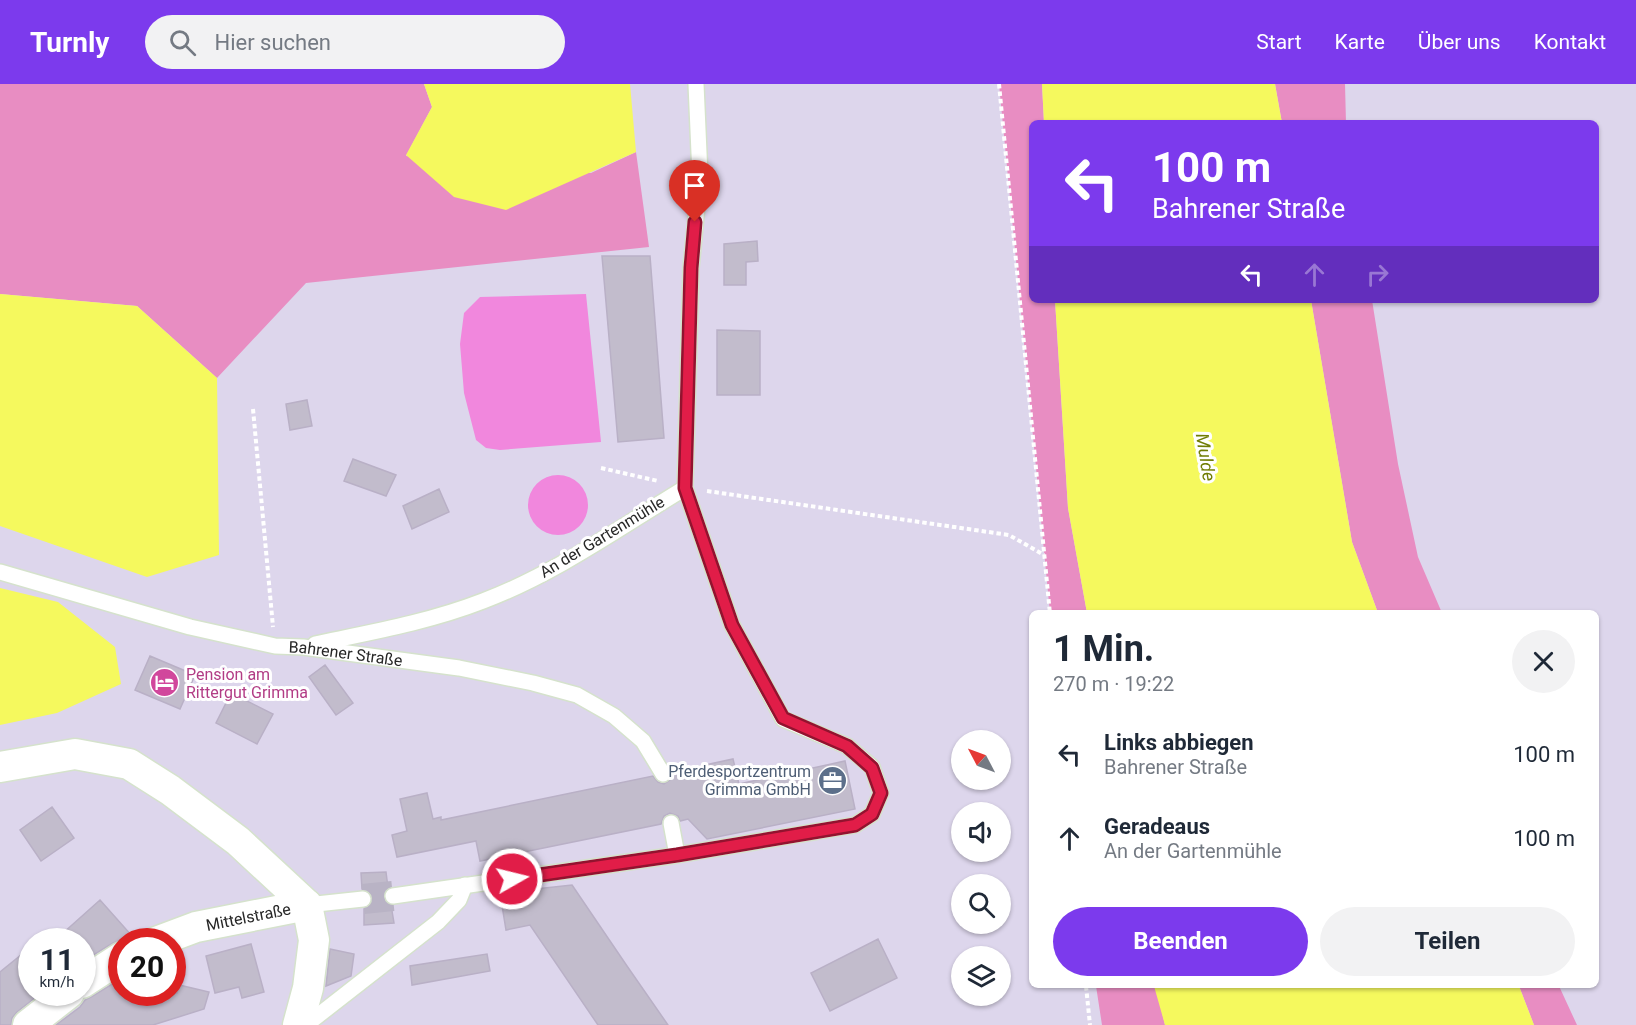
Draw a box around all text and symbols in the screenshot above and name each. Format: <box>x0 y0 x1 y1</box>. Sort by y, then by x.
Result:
search box <box>145 15 565 69</box>
text: Turnly <box>30 26 109 59</box>
icon: search <box>166 26 199 59</box>
text: Hier suchen <box>214 30 331 55</box>
text: Start <box>1256 30 1302 54</box>
text: Karte <box>1335 30 1385 54</box>
text: Über uns <box>1418 30 1501 54</box>
text: Kontakt <box>1534 30 1606 54</box>
text: 100 m <box>1152 143 1271 192</box>
icon: left <box>1053 144 1131 222</box>
pin <box>669 160 720 222</box>
icon: arrive <box>678 169 711 202</box>
text: Bahrener Straße <box>1152 193 1345 225</box>
icon: left <box>1235 258 1268 291</box>
icon: ahead <box>1298 258 1331 291</box>
icon: right <box>1361 258 1394 291</box>
water label: Mulde <box>1192 432 1220 482</box>
street label: An der Gartenmühle <box>536 492 668 582</box>
text: 1 Min. <box>1053 628 1154 670</box>
button: close <box>1512 630 1575 693</box>
street label: Bahrener Straße <box>288 637 404 670</box>
place label: Pension am Rittergut Grimma <box>186 665 308 702</box>
hotel icon: Pension am Rittergut Grimma <box>149 667 181 699</box>
text: 270 m · 19:22 <box>1053 672 1174 696</box>
north arrow <box>951 730 1011 790</box>
map controls <box>951 730 1011 1006</box>
text: Links abbiegen <box>1104 730 1254 755</box>
icon: left <box>1053 738 1086 771</box>
text: 100 m <box>1513 742 1575 767</box>
text: Bahrener Straße <box>1104 755 1247 779</box>
place label: Pferdesportzentrum Grimma GmbH <box>668 762 811 799</box>
office icon: Pferdesportzentrum Grimma GmbH <box>816 764 848 796</box>
button: sound <box>951 802 1011 862</box>
text: Geradeaus <box>1104 814 1210 839</box>
icon: ahead <box>1053 822 1086 855</box>
text: 100 m <box>1513 826 1575 851</box>
text: An der Gartenmühle <box>1104 839 1282 863</box>
position arrow <box>480 847 544 911</box>
button: search <box>951 874 1011 934</box>
street label: Mittelstraße <box>204 899 292 934</box>
button: Beenden <box>1053 907 1308 976</box>
button: Teilen <box>1320 907 1575 976</box>
speed limit sign: 20 <box>108 928 186 1006</box>
text: 11 <box>40 942 74 977</box>
button: layers <box>951 946 1011 1006</box>
text: km/h <box>39 973 75 991</box>

